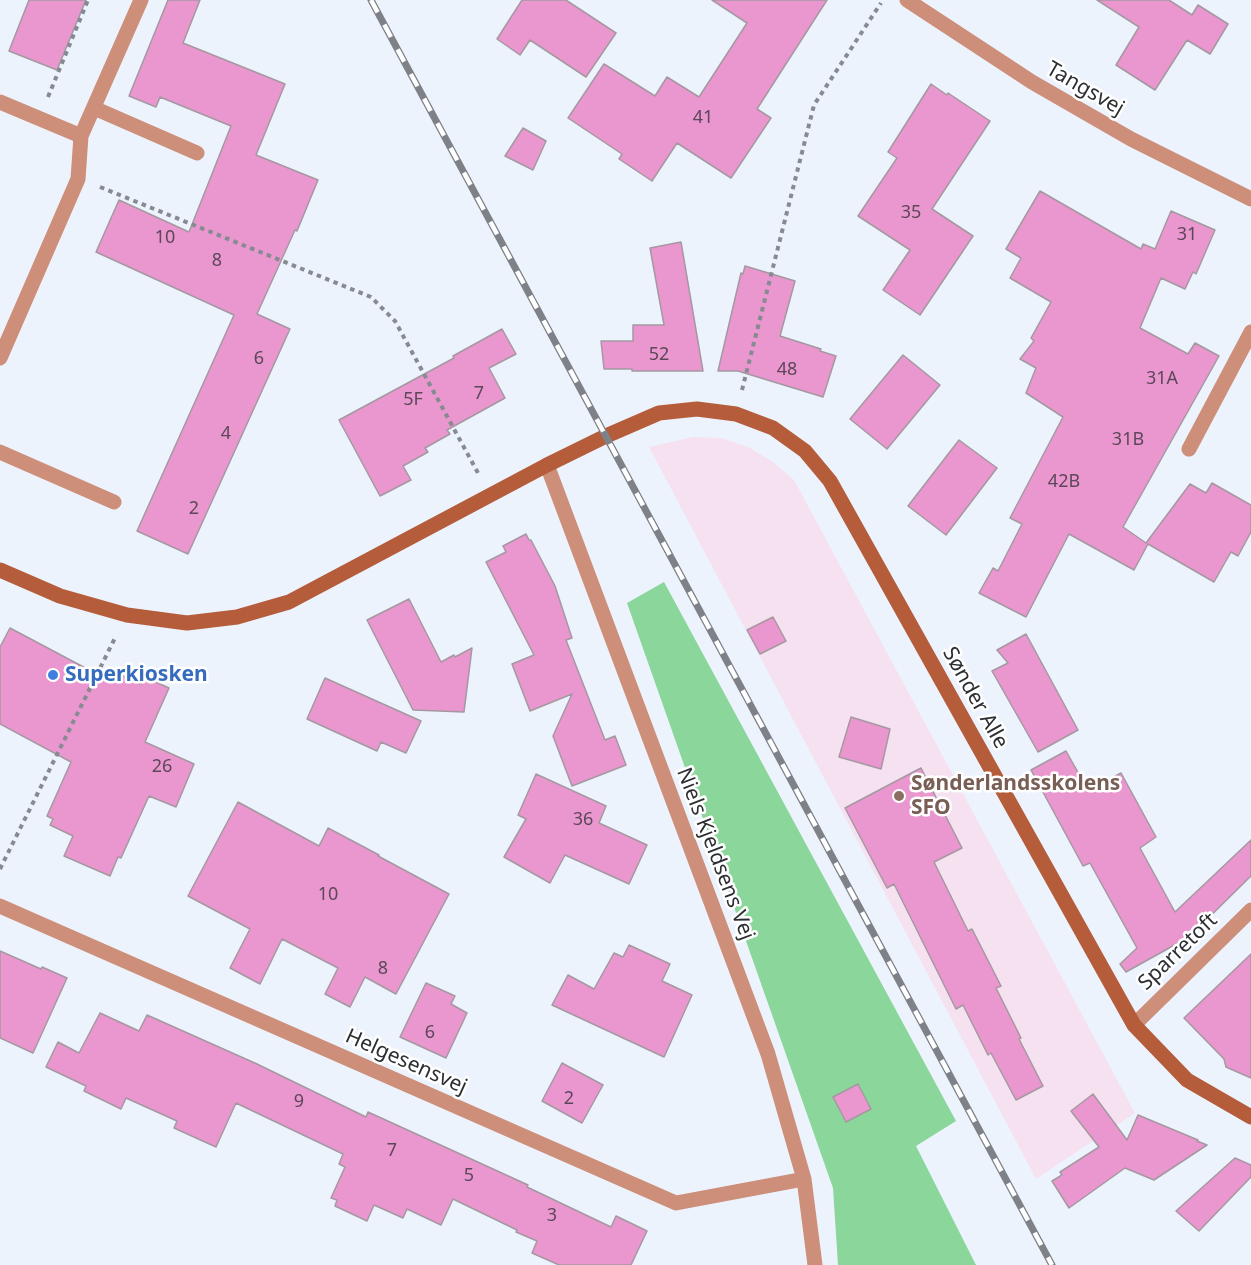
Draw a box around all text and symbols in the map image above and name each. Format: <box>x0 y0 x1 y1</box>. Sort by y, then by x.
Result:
street label: Tangsvej <box>1042 57 1128 121</box>
house number: 41 <box>693 107 713 129</box>
house number: 35 <box>901 202 921 224</box>
house number: 31 <box>1177 224 1197 246</box>
house number: 10 <box>155 227 175 249</box>
house number: 8 <box>212 250 222 272</box>
house number: 52 <box>649 344 669 366</box>
house number: 6 <box>254 348 264 370</box>
house number: 48 <box>777 359 797 381</box>
house number: 31A <box>1146 368 1178 390</box>
house number: 7 <box>474 383 484 405</box>
house number: 5F <box>403 389 423 411</box>
house number: 4 <box>221 423 231 445</box>
house number: 31B <box>1112 429 1144 451</box>
house number: 42B <box>1048 471 1080 493</box>
house number: 2 <box>189 498 199 520</box>
street label: Sønder Alle <box>937 643 1013 753</box>
place label: Superkiosken <box>65 662 208 688</box>
marker: Superkiosken <box>46 668 60 682</box>
house number: 26 <box>152 756 172 778</box>
street label: Niels Kjeldsens Vej <box>671 764 759 944</box>
place label: Sønderlandsskolens SFO <box>911 771 1120 821</box>
marker: Sønderlandsskolens SFO <box>892 789 906 803</box>
house number: 36 <box>573 809 593 831</box>
house number: 10 <box>318 884 338 906</box>
street label: Sparretoft <box>1133 908 1223 996</box>
house number: 8 <box>378 958 388 980</box>
house number: 6 <box>425 1022 435 1044</box>
street label: Helgesensvej <box>341 1024 471 1100</box>
house number: 2 <box>564 1088 574 1110</box>
house number: 9 <box>294 1091 304 1113</box>
house number: 7 <box>387 1140 397 1162</box>
house number: 5 <box>464 1165 474 1187</box>
house number: 3 <box>547 1205 557 1227</box>

